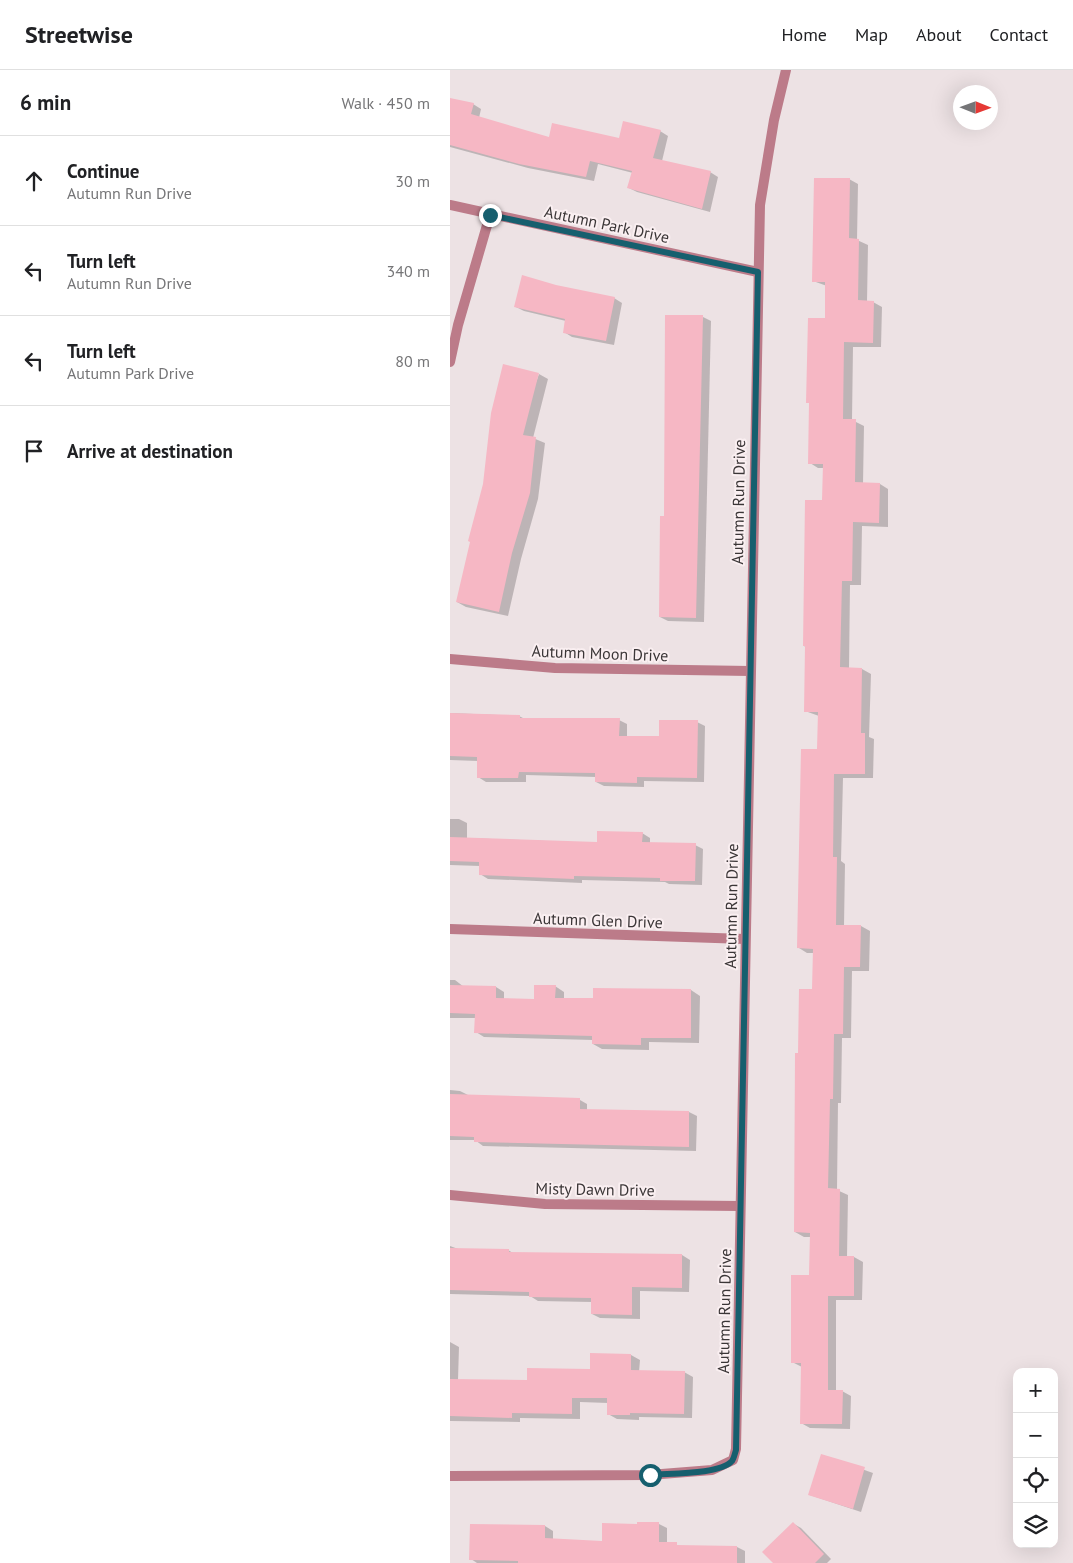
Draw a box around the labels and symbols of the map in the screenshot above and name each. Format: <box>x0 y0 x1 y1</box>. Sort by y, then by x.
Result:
north arrow <box>953 85 998 130</box>
street label: Autumn Park Drive <box>543 201 671 247</box>
route end <box>479 204 502 227</box>
street label: Autumn Run Drive <box>727 439 749 565</box>
street label: Autumn Moon Drive <box>531 641 669 665</box>
street label: Autumn Run Drive <box>720 843 742 969</box>
street label: Autumn Glen Drive <box>533 908 663 932</box>
street label: Misty Dawn Drive <box>535 1178 655 1200</box>
street label: Autumn Run Drive <box>713 1248 735 1374</box>
route start <box>639 1464 662 1487</box>

